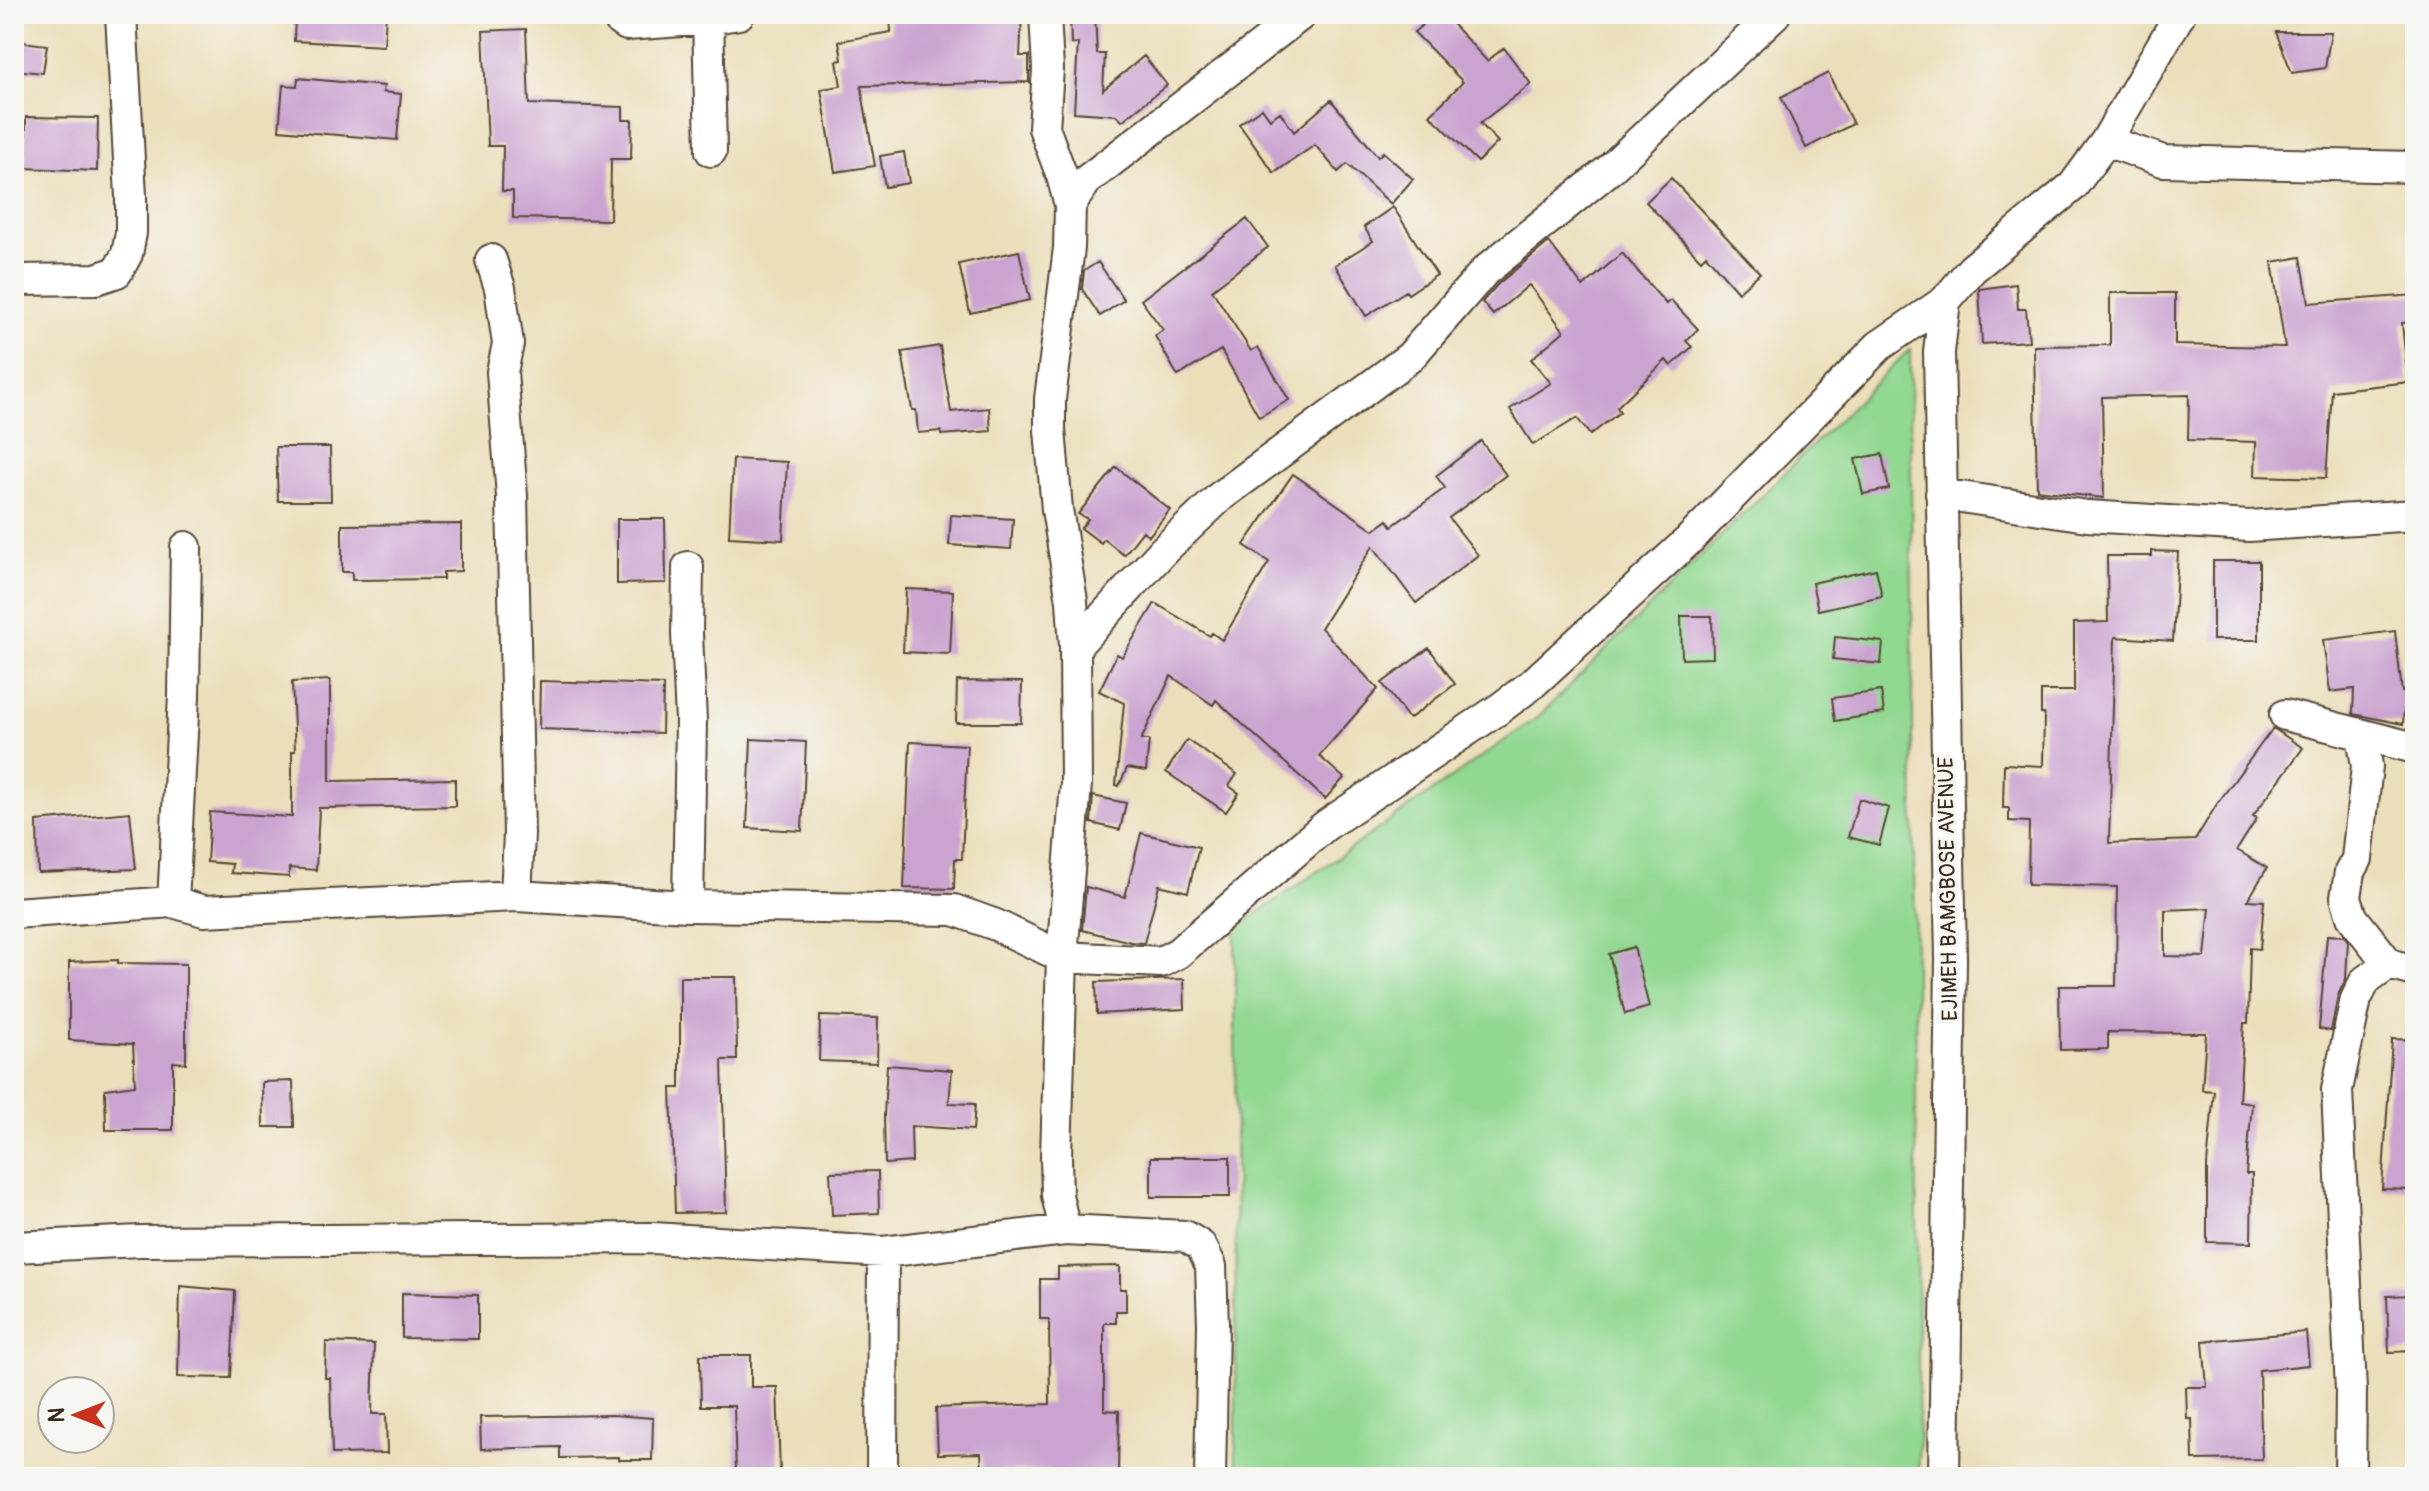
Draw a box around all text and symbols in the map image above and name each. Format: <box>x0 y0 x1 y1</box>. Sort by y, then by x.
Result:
street label: EJIMEH BAMGBOSE AVENUE <box>1932 757 1964 1021</box>
north arrow <box>36 1375 116 1455</box>
text: N <box>43 1407 71 1422</box>

